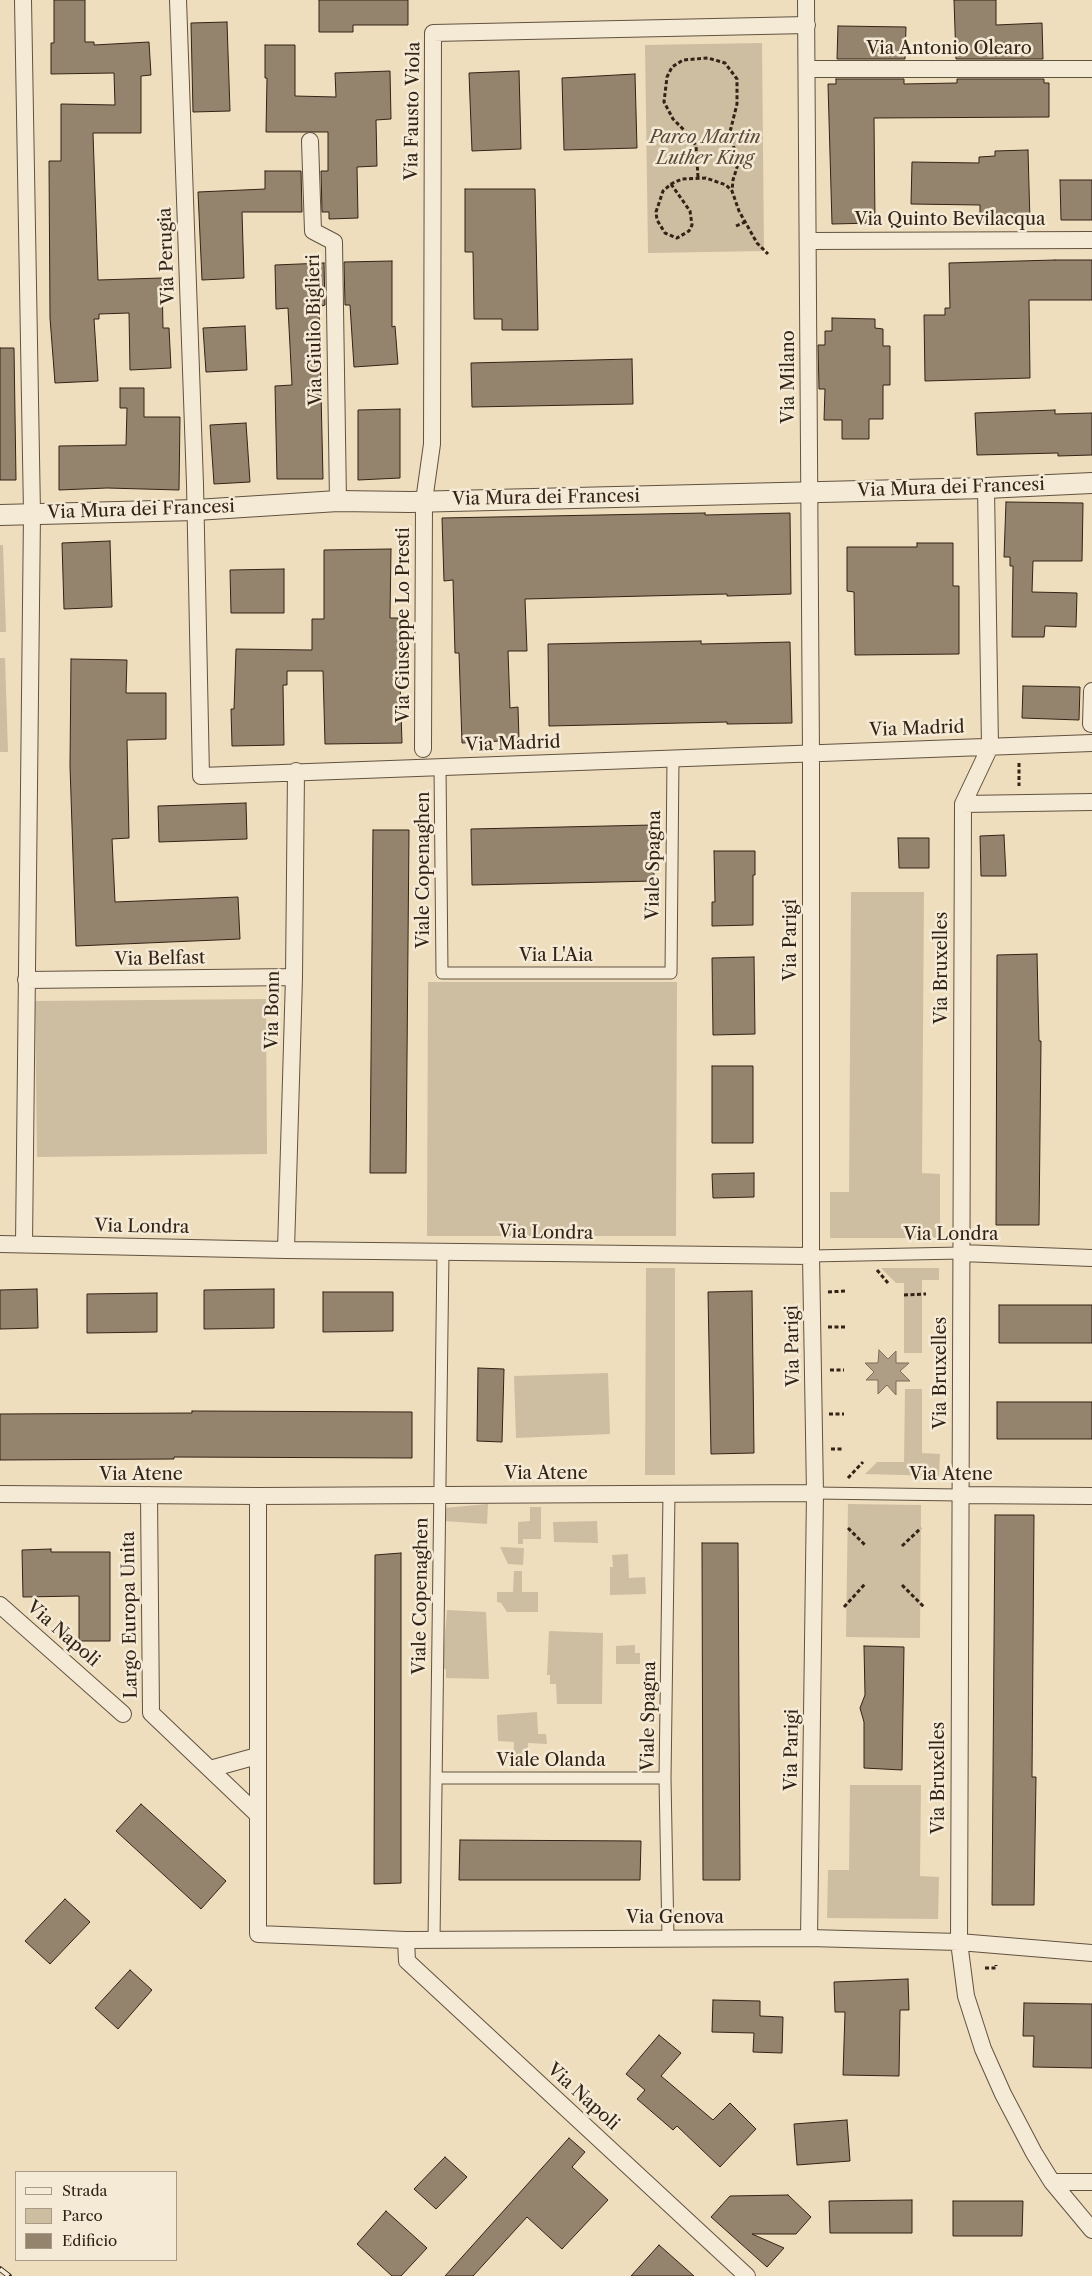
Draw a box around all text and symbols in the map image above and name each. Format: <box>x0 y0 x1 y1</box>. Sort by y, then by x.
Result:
street label: Via Antonio Olearo <box>866 38 1032 60</box>
street label: Via Fausto Viola <box>401 41 425 181</box>
park label: Parco Martin Luther King <box>649 127 761 170</box>
street label: Via Perugia <box>155 207 179 305</box>
street label: Via Quinto Bevilacqua <box>854 209 1046 231</box>
street label: Via Giulio Biglieri <box>303 254 327 406</box>
street label: Via Milano <box>778 330 800 424</box>
street label: Via Mura dei Francesi <box>857 474 1045 502</box>
street label: Via Mura dei Francesi <box>452 486 640 510</box>
street label: Via Mura dei Francesi <box>47 496 235 524</box>
street label: Via Giuseppe Lo Presti <box>393 527 415 723</box>
street label: Via Madrid <box>869 717 965 741</box>
street label: Via Madrid <box>465 732 561 756</box>
street label: Viale Copenaghen <box>413 791 435 949</box>
street label: Viale Spagna <box>642 810 666 920</box>
street label: Via Parigi <box>780 899 802 981</box>
street label: Via Bruxelles <box>931 912 953 1024</box>
street label: Via L'Aia <box>519 945 593 967</box>
street label: Via Belfast <box>114 947 206 971</box>
street label: Via Bonn <box>262 970 284 1050</box>
street label: Via Londra <box>94 1215 190 1239</box>
street label: Via Londra <box>498 1221 594 1245</box>
street label: Via Londra <box>904 1224 998 1246</box>
street label: Via Parigi <box>781 1305 805 1387</box>
street label: Via Bruxelles <box>930 1317 952 1429</box>
street label: Via Atene <box>504 1463 588 1485</box>
street label: Via Atene <box>99 1464 183 1486</box>
street label: Via Atene <box>909 1464 993 1486</box>
street label: Viale Copenaghen <box>409 1517 433 1675</box>
street label: Largo Europa Unita <box>118 1531 142 1699</box>
street label: Via Napoli <box>22 1596 104 1672</box>
street label: Viale Spagna <box>637 1661 661 1771</box>
street label: Via Parigi <box>780 1709 804 1791</box>
street label: Via Bruxelles <box>928 1722 950 1834</box>
street label: Viale Olanda <box>496 1750 606 1772</box>
street label: Via Genova <box>626 1907 724 1929</box>
street label: Via Napoli <box>542 2059 624 2135</box>
legend <box>15 2171 178 2261</box>
text: Strada <box>62 2181 108 2200</box>
text: Parco <box>62 2206 103 2225</box>
text: Edificio <box>62 2231 117 2250</box>

